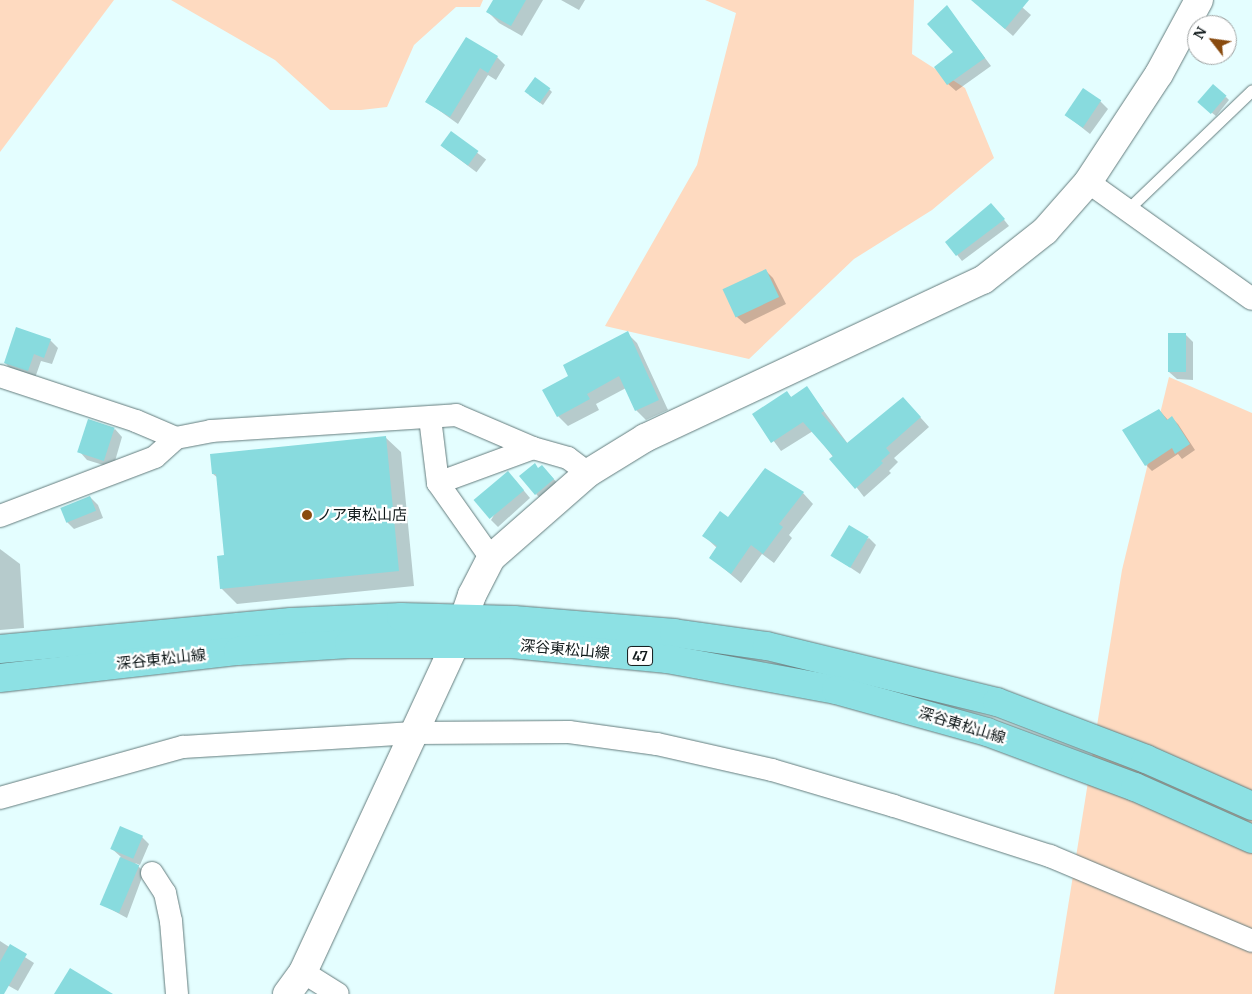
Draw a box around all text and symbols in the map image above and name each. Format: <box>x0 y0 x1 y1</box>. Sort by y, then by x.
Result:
north arrow <box>1187 15 1237 65</box>
text: N <box>1189 24 1210 42</box>
place label: ノア東松山店 <box>317 506 407 524</box>
marker: ノア東松山店 <box>301 509 313 521</box>
street label: 深谷東松山線 <box>519 636 611 662</box>
road number: 47 <box>626 644 654 668</box>
street label: 深谷東松山線 <box>115 645 207 673</box>
street label: 深谷東松山線 <box>916 703 1008 747</box>

